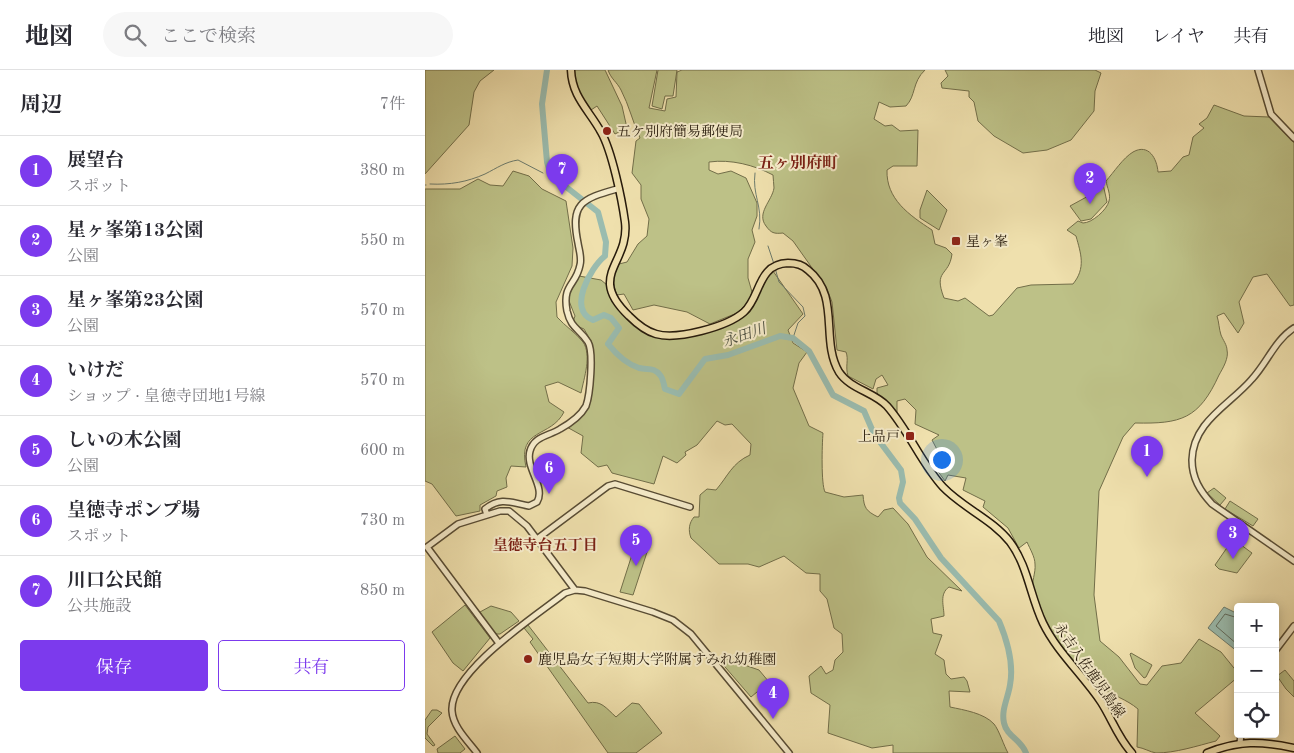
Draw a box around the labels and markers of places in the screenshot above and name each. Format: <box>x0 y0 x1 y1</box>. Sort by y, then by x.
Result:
place label: 五ケ別府簡易郵便局 <box>617 124 743 139</box>
marker: 五ケ別府簡易郵便局 <box>601 125 613 137</box>
pin: 7 <box>546 154 578 195</box>
pin: 2 <box>1074 163 1106 204</box>
place label: 星ヶ峯 <box>966 234 1008 249</box>
marker: 星ヶ峯 <box>950 235 962 247</box>
place label: 上品戸 <box>858 429 900 444</box>
marker: 上品戸 <box>904 430 916 442</box>
pin: 1 <box>1131 436 1163 477</box>
pin: 6 <box>533 453 565 494</box>
pin: 3 <box>1217 518 1249 559</box>
pin: 5 <box>620 525 652 566</box>
place label: 鹿児島女子短期大学附属すみれ幼稚園 <box>538 652 776 667</box>
marker: 鹿児島女子短期大学附属すみれ幼稚園 <box>522 653 534 665</box>
pin: 4 <box>757 678 789 719</box>

